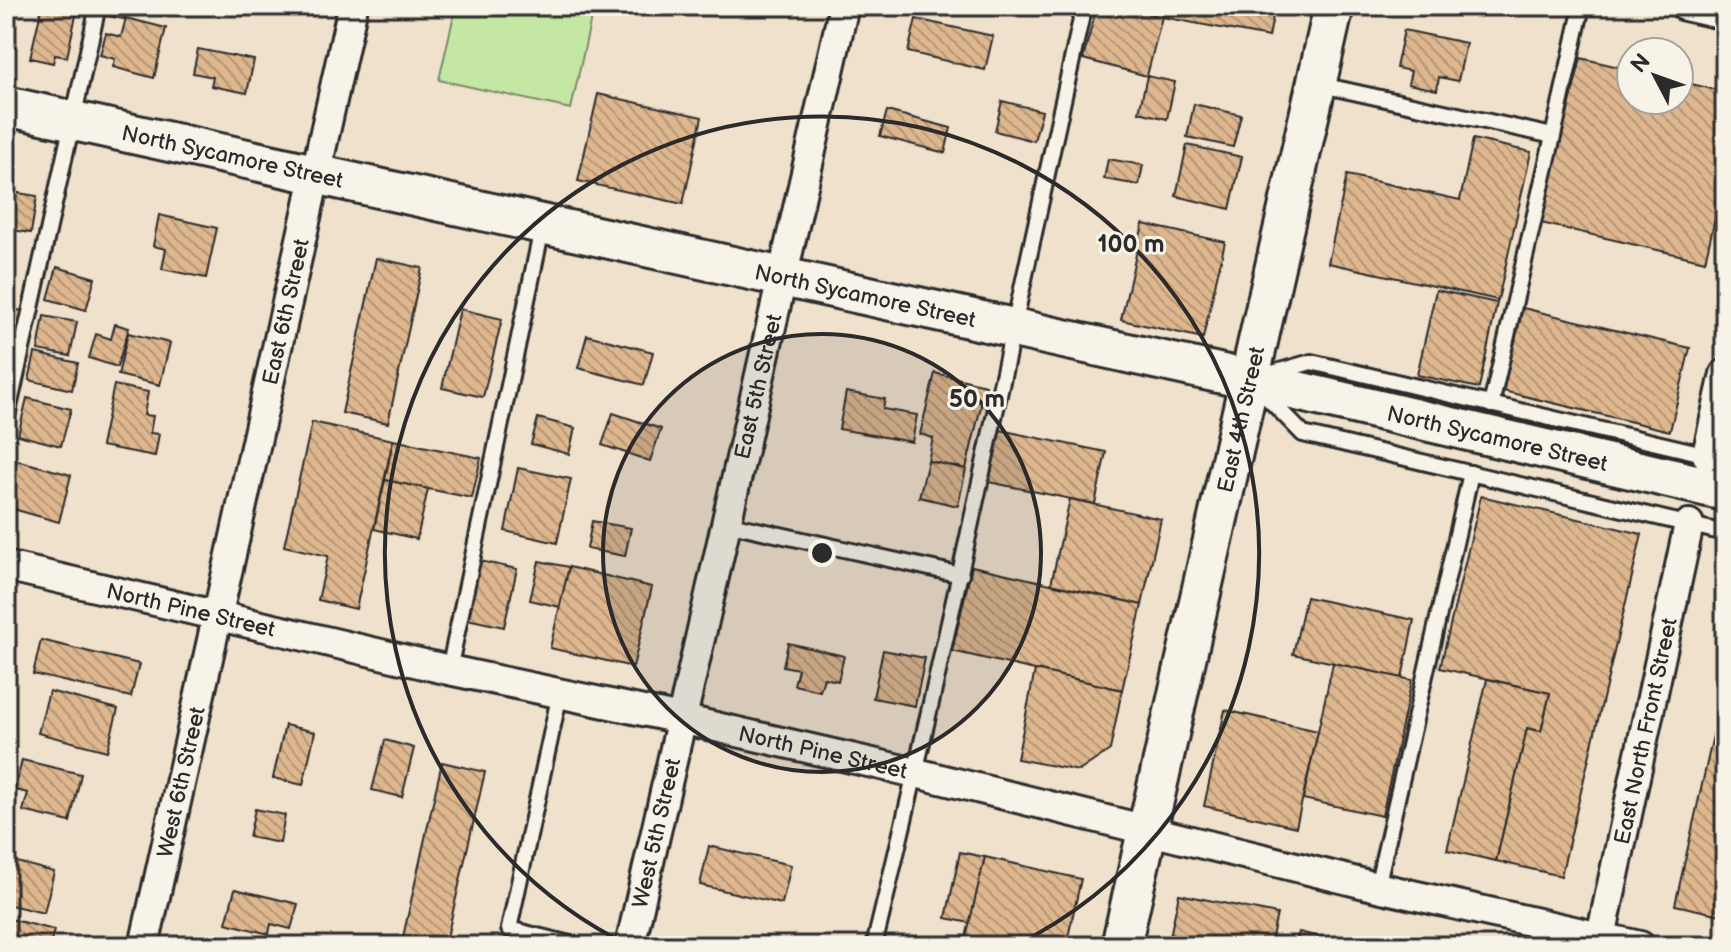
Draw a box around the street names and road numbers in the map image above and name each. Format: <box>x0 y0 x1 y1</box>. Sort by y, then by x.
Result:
street label: North Sycamore Street <box>119 120 346 195</box>
street label: East 6th Street <box>257 236 316 387</box>
street label: North Sycamore Street <box>752 259 978 334</box>
street label: East 5th Street <box>729 311 789 462</box>
street label: East 4th Street <box>1212 344 1271 495</box>
street label: North Sycamore Street <box>1384 400 1610 478</box>
street label: North Pine Street <box>104 578 278 644</box>
street label: East North Front Street <box>1609 615 1684 847</box>
street label: West 6th Street <box>152 704 212 860</box>
street label: North Pine Street <box>736 721 910 786</box>
street label: West 5th Street <box>627 755 687 911</box>

